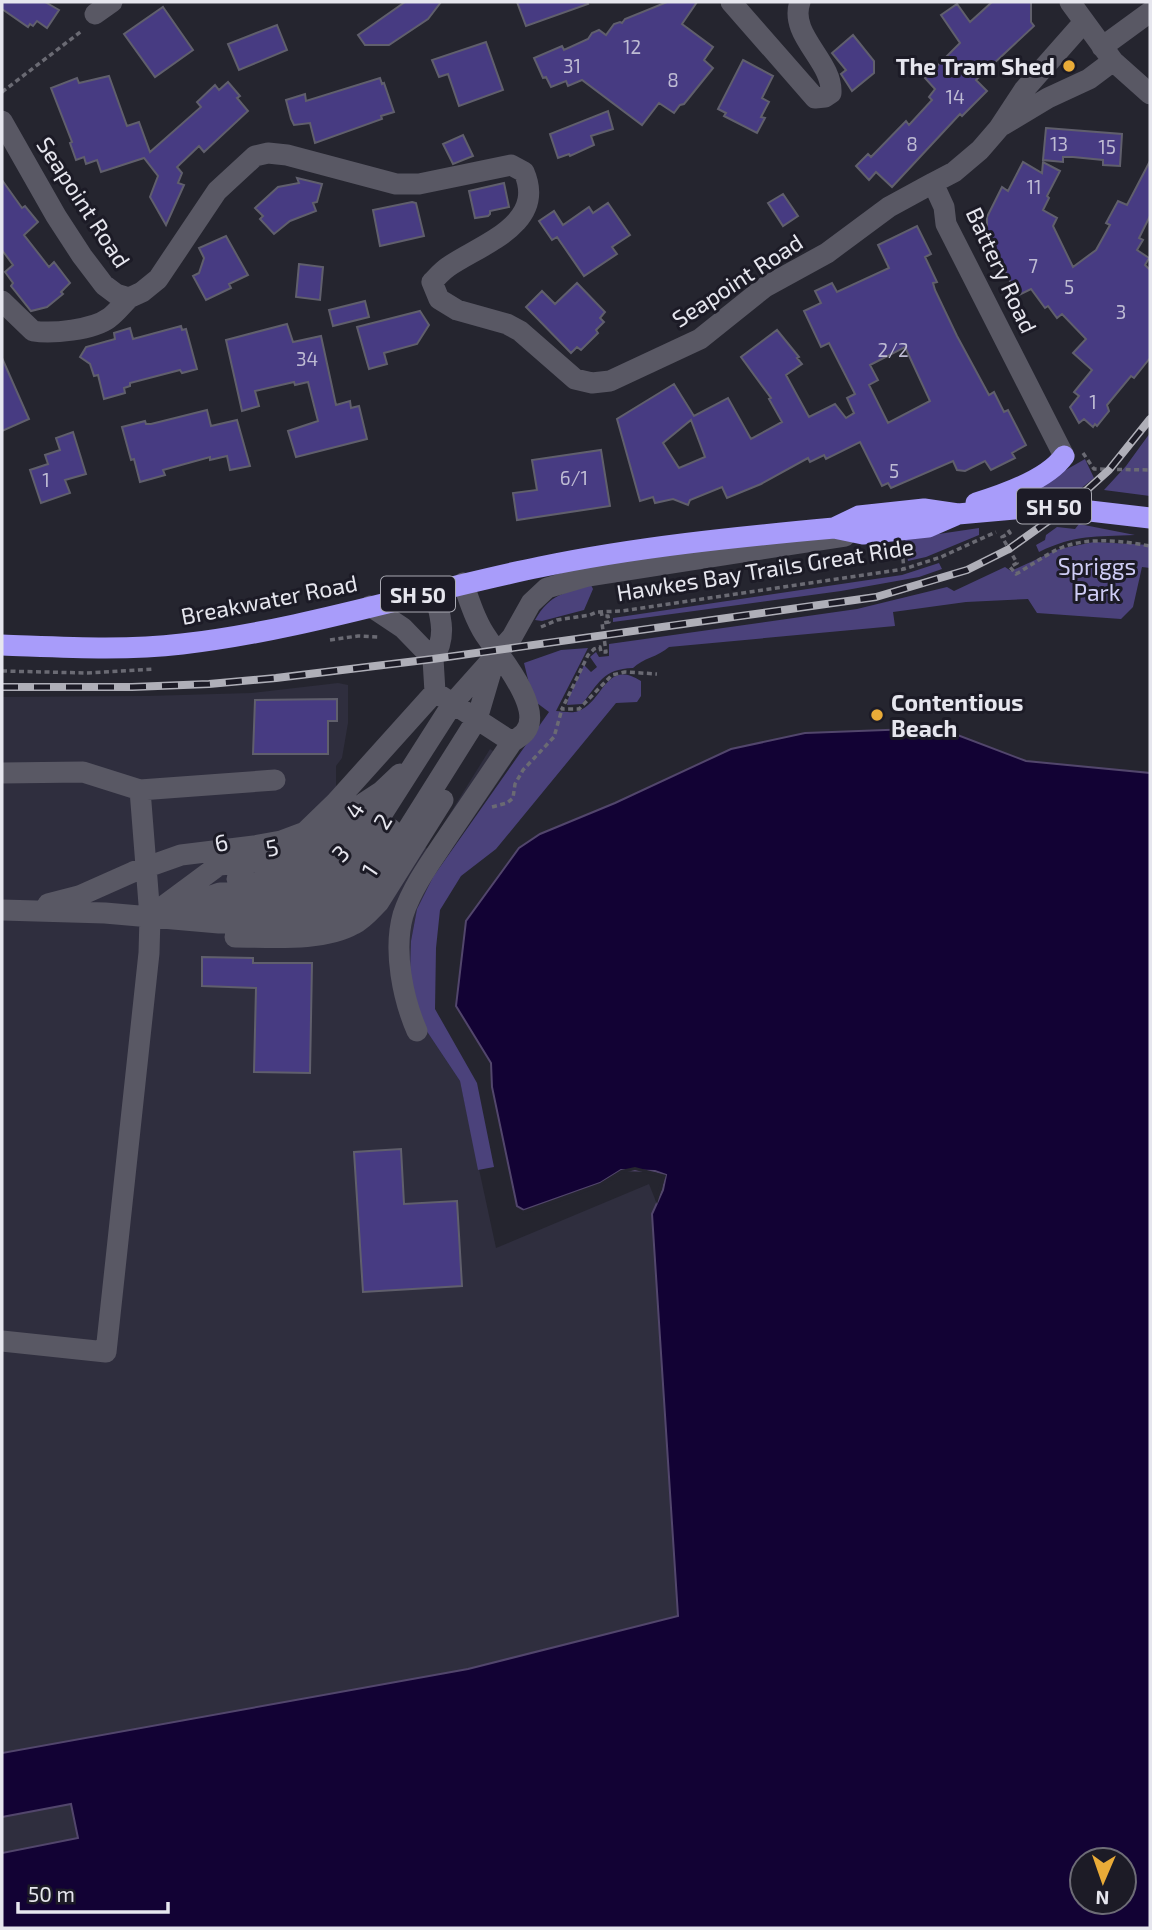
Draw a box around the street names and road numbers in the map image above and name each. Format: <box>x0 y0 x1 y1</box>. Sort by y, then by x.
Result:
street label: Seapoint Road <box>31 131 137 273</box>
street label: Battery Road <box>961 203 1043 337</box>
street label: Seapoint Road <box>666 227 808 333</box>
road number: SH 50 <box>1017 489 1091 524</box>
street label: Hawkes Bay Trails Great Ride <box>614 532 916 606</box>
street label: Breakwater Road <box>178 568 360 630</box>
road number: SH 50 <box>381 576 455 612</box>
street label: 4 <box>338 797 370 823</box>
street label: 2 <box>367 808 397 834</box>
street label: 6 <box>212 827 230 857</box>
street label: 5 <box>263 832 281 862</box>
street label: 3 <box>325 839 355 867</box>
street label: 1 <box>355 858 383 882</box>

